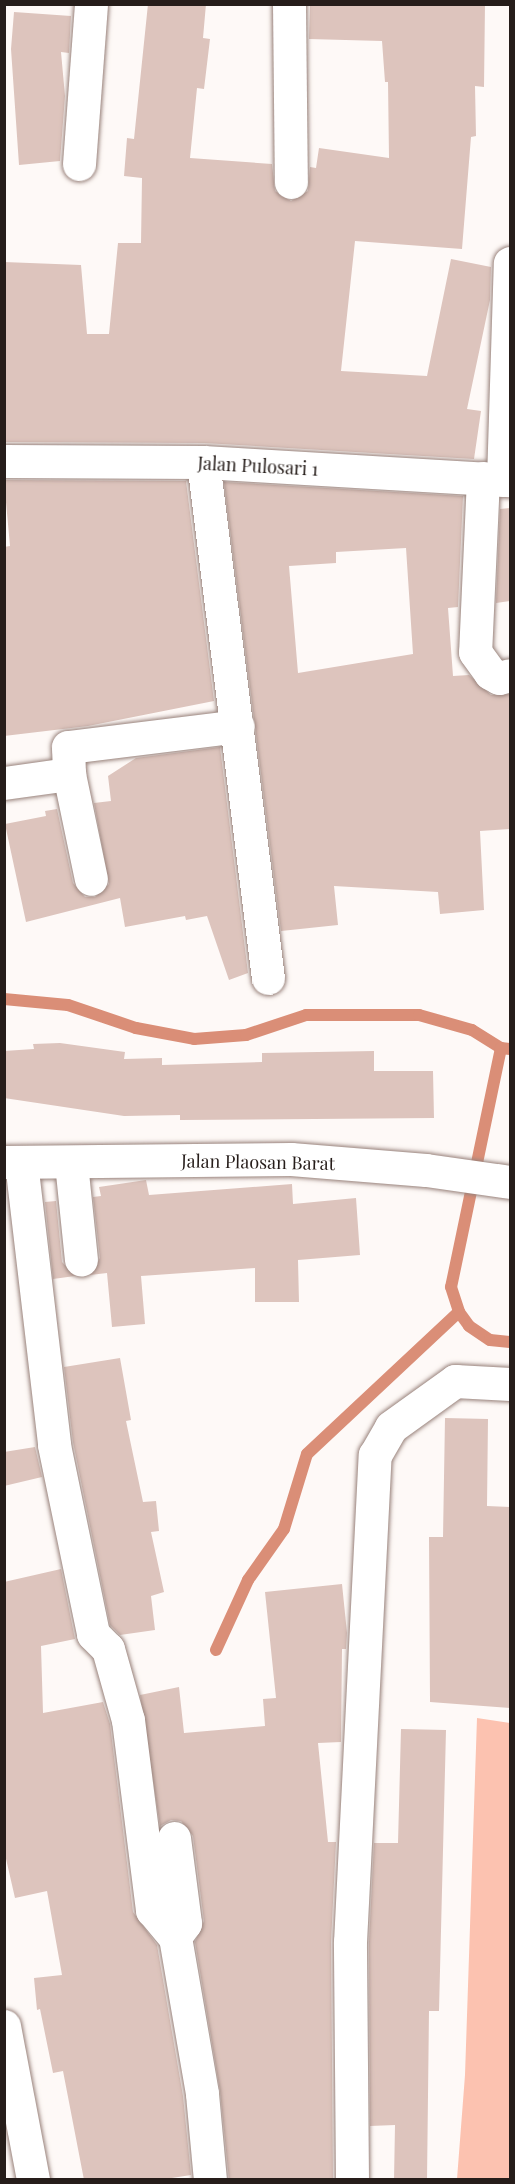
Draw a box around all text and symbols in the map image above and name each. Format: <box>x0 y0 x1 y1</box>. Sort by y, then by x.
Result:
street label: Jalan Pulosari 1 <box>197 452 319 480</box>
street label: Jalan Plaosan Barat <box>181 1150 335 1174</box>

